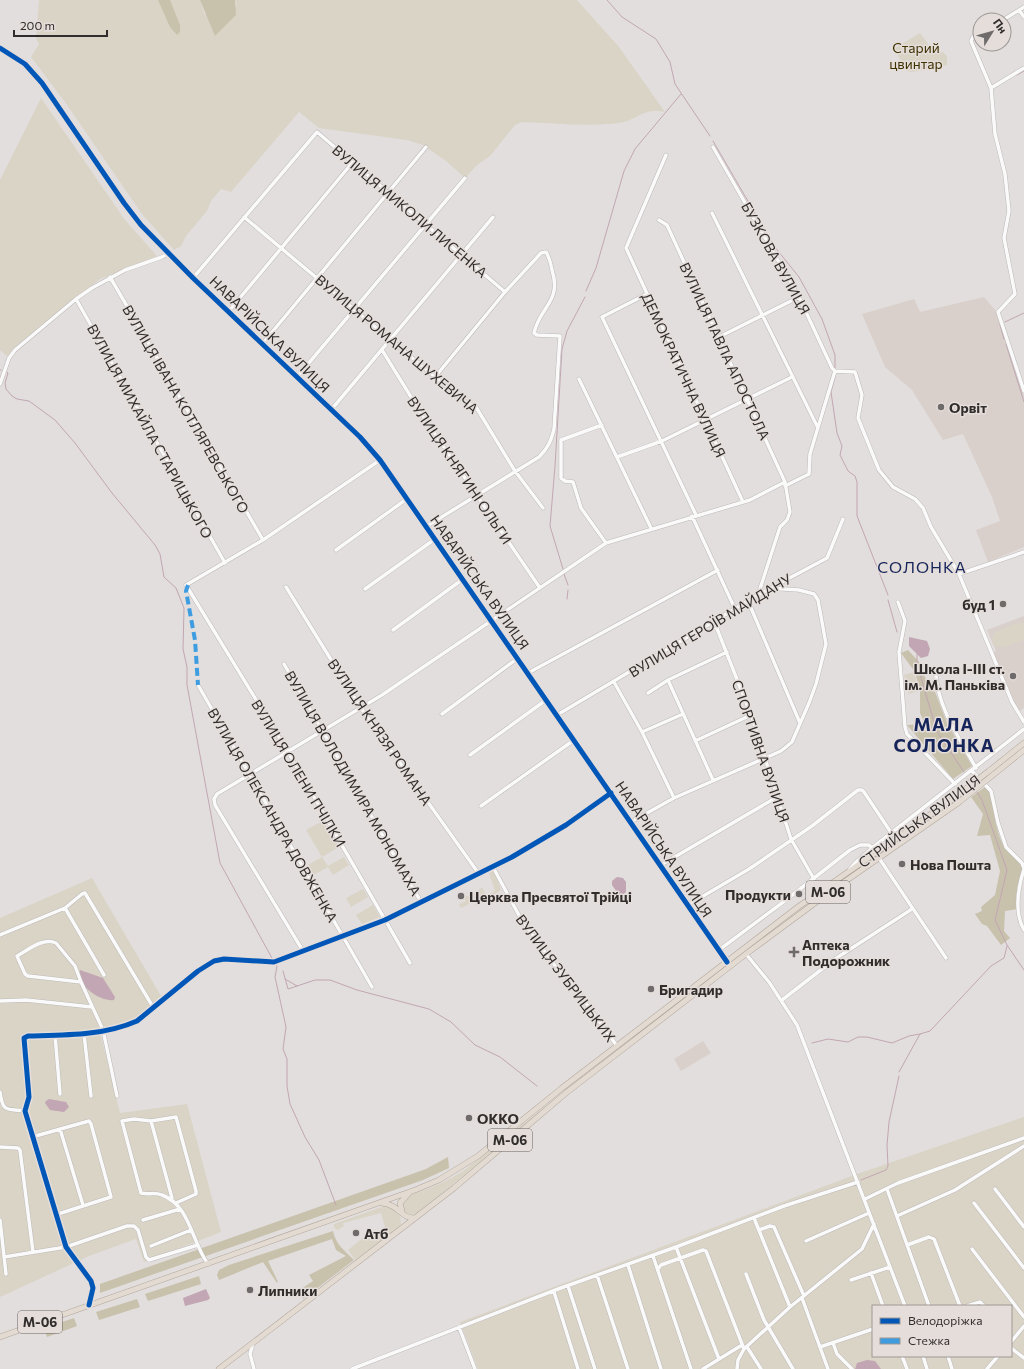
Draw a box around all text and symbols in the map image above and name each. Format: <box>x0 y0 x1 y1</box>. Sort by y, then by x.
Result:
scale bar <box>14 12 107 38</box>
north arrow <box>972 12 1012 52</box>
text: Пн <box>991 16 1010 35</box>
text: 200 m <box>20 18 55 32</box>
park label: Старий цвинтар <box>889 39 943 72</box>
street label: ВУЛИЦЯ МИКОЛИ ЛИСЕНКА <box>329 141 491 281</box>
street label: БУЗКОВА ВУЛИЦЯ <box>738 199 814 317</box>
street label: ВУЛИЦЯ ПАВЛА АПОСТОЛА <box>676 260 774 443</box>
street label: ВУЛИЦЯ РОМАНА ШУХЕВИЧА <box>312 271 482 417</box>
street label: НАВАРІЙСЬКА ВУЛИЦЯ <box>206 272 334 396</box>
street label: ДЕМОКРАТИЧНА ВУЛИЦЯ <box>638 290 730 460</box>
street label: ВУЛИЦЯ ІВАНА КОТЛЯРЕВСЬКОГО <box>119 302 253 516</box>
street label: ВУЛИЦЯ МИХАЙЛА СТАРИЦЬКОГО <box>84 321 216 541</box>
street label: ВУЛИЦЯ КНЯГИНІ ОЛЬГИ <box>404 393 516 547</box>
place label: Орвіт <box>949 399 987 416</box>
marker: Орвіт <box>936 402 946 412</box>
street label: НАВАРІЙСЬКА ВУЛИЦЯ <box>427 511 533 653</box>
district label: СОЛОНКА <box>877 557 967 576</box>
street label: ВУЛИЦЯ ГЕРОЇВ МАЙДАНУ <box>625 569 795 680</box>
place label: буд 1 <box>962 596 995 613</box>
marker: буд 1 <box>998 599 1008 609</box>
street label: ВУЛИЦЯ КНЯЗЯ РОМАНА <box>325 655 436 809</box>
place label: Школа І-ІІІ ст. ім. М. Паньківа <box>904 660 1005 693</box>
street label: ВУЛИЦЯ ВОЛОДИМИРА МОНОМАХА <box>281 667 425 899</box>
marker: Школа І-ІІІ ст. ім. М. Паньківа <box>1008 671 1018 681</box>
street label: СПОРТИВНА ВУЛИЦЯ <box>729 677 793 825</box>
street label: ВУЛИЦЯ ОЛЕНИ ПЧІЛКИ <box>248 696 350 850</box>
street label: ВУЛИЦЯ ОЛЕКСАНДРА ДОВЖЕНКА <box>204 705 342 925</box>
district label: МАЛА СОЛОНКА <box>893 713 995 756</box>
street label: СТРИЙСЬКА ВУЛИЦЯ <box>855 771 983 871</box>
street label: НАВАРІЙСЬКА ВУЛИЦЯ <box>612 778 716 920</box>
place label: Нова Пошта <box>910 856 991 873</box>
marker: Нова Пошта <box>897 859 907 869</box>
road number: М-06 <box>806 881 850 903</box>
place label: Продукти <box>725 886 791 903</box>
place label: Церква Пресвятої Трійці <box>469 888 632 905</box>
marker: Продукти <box>794 889 804 899</box>
marker: Церква Пресвятої Трійці <box>456 891 466 901</box>
street label: ВУЛИЦЯ ЗУБРИЦЬКИХ <box>513 911 619 1045</box>
place label: Аптека Подорожник <box>802 936 890 969</box>
marker: Аптека Подорожник <box>789 947 799 957</box>
place label: Бригадир <box>659 981 723 998</box>
marker: Бригадир <box>646 984 656 994</box>
place label: ОККО <box>477 1110 519 1127</box>
marker: ОККО <box>464 1113 474 1123</box>
road number: М-06 <box>488 1129 532 1151</box>
place label: Атб <box>364 1225 389 1242</box>
marker: Атб <box>351 1228 361 1238</box>
place label: Липники <box>258 1282 317 1299</box>
marker: Липники <box>245 1285 255 1295</box>
legend <box>872 1305 1012 1357</box>
road number: М-06 <box>18 1311 62 1333</box>
text: Велодоріжка <box>908 1313 983 1327</box>
text: Стежка <box>908 1333 950 1347</box>

